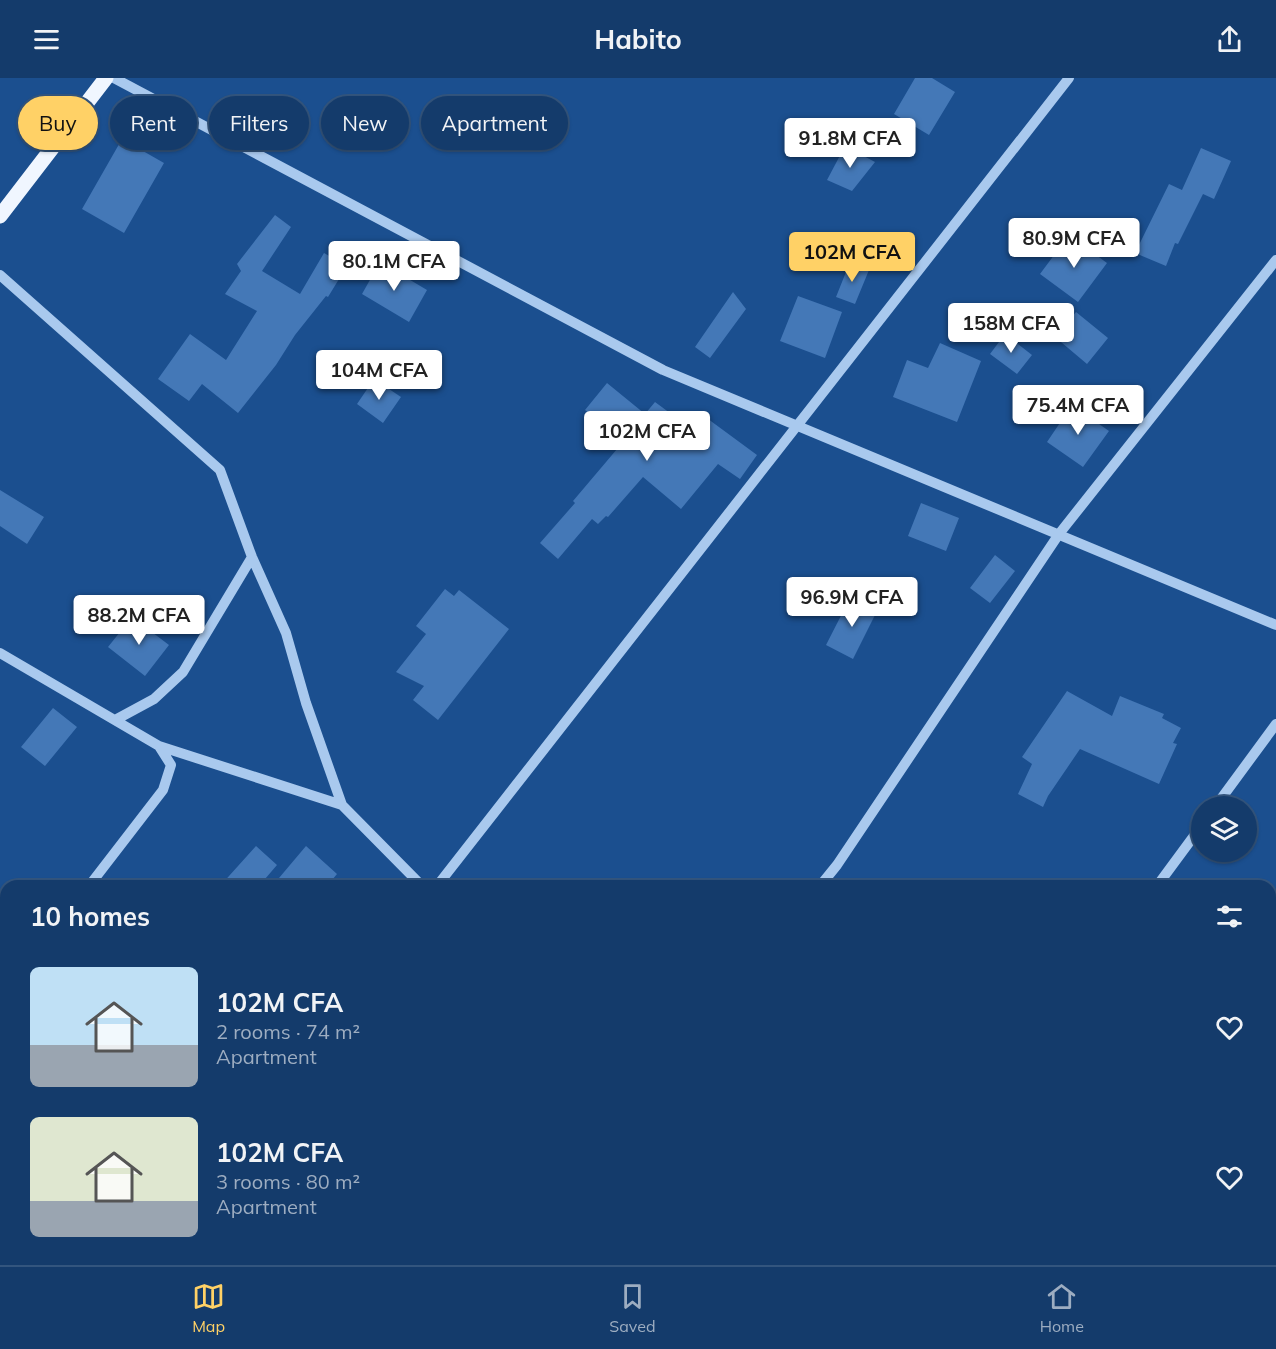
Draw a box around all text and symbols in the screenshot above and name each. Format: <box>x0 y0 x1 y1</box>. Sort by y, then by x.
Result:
text: Habito <box>594 22 682 56</box>
icon: menu <box>30 23 63 56</box>
icon: share <box>1213 23 1246 56</box>
chip: Buy <box>18 96 98 150</box>
chip: Rent <box>110 96 197 150</box>
chip: Filters <box>209 96 309 150</box>
chip: New <box>321 96 409 150</box>
chip: Apartment <box>421 96 568 150</box>
pin: 91.8M CFA <box>781 118 919 169</box>
text: 91.8M CFA <box>799 125 901 150</box>
pin: 80.9M CFA <box>1005 218 1143 269</box>
text: 80.9M CFA <box>1023 225 1125 250</box>
pin: 102M CFA <box>790 232 914 283</box>
text: 102M CFA <box>803 239 901 264</box>
pin: 80.1M CFA <box>325 241 463 292</box>
text: 80.1M CFA <box>343 248 445 273</box>
pin: 158M CFA <box>949 303 1073 354</box>
text: 158M CFA <box>962 310 1060 335</box>
pin: 104M CFA <box>317 350 441 401</box>
text: 104M CFA <box>330 357 428 382</box>
pin: 75.4M CFA <box>1009 385 1147 436</box>
text: 75.4M CFA <box>1027 392 1129 417</box>
pin: 102M CFA <box>585 411 709 462</box>
text: 102M CFA <box>598 418 696 443</box>
pin: 96.9M CFA <box>783 577 921 628</box>
text: 96.9M CFA <box>801 584 903 609</box>
pin: 88.2M CFA <box>70 595 208 646</box>
text: 88.2M CFA <box>88 602 190 627</box>
map controls <box>1191 796 1257 862</box>
button: layers <box>1191 796 1257 862</box>
text: 10 homes <box>30 900 150 933</box>
icon: filters <box>1213 900 1246 933</box>
text: 102M CFA <box>216 986 343 1019</box>
icon: home <box>78 991 150 1063</box>
icon: heart <box>1213 1011 1246 1044</box>
text: 2 rooms · 74 m² <box>216 1019 360 1044</box>
text: Apartment <box>216 1044 317 1069</box>
text: 102M CFA <box>216 1136 343 1169</box>
icon: home <box>78 1141 150 1213</box>
icon: heart <box>1213 1161 1246 1194</box>
text: 3 rooms · 80 m² <box>216 1169 360 1194</box>
text: Apartment <box>216 1194 317 1219</box>
tab: Map <box>192 1280 225 1336</box>
tab: Saved <box>609 1280 656 1336</box>
tab: Home <box>1040 1280 1084 1336</box>

